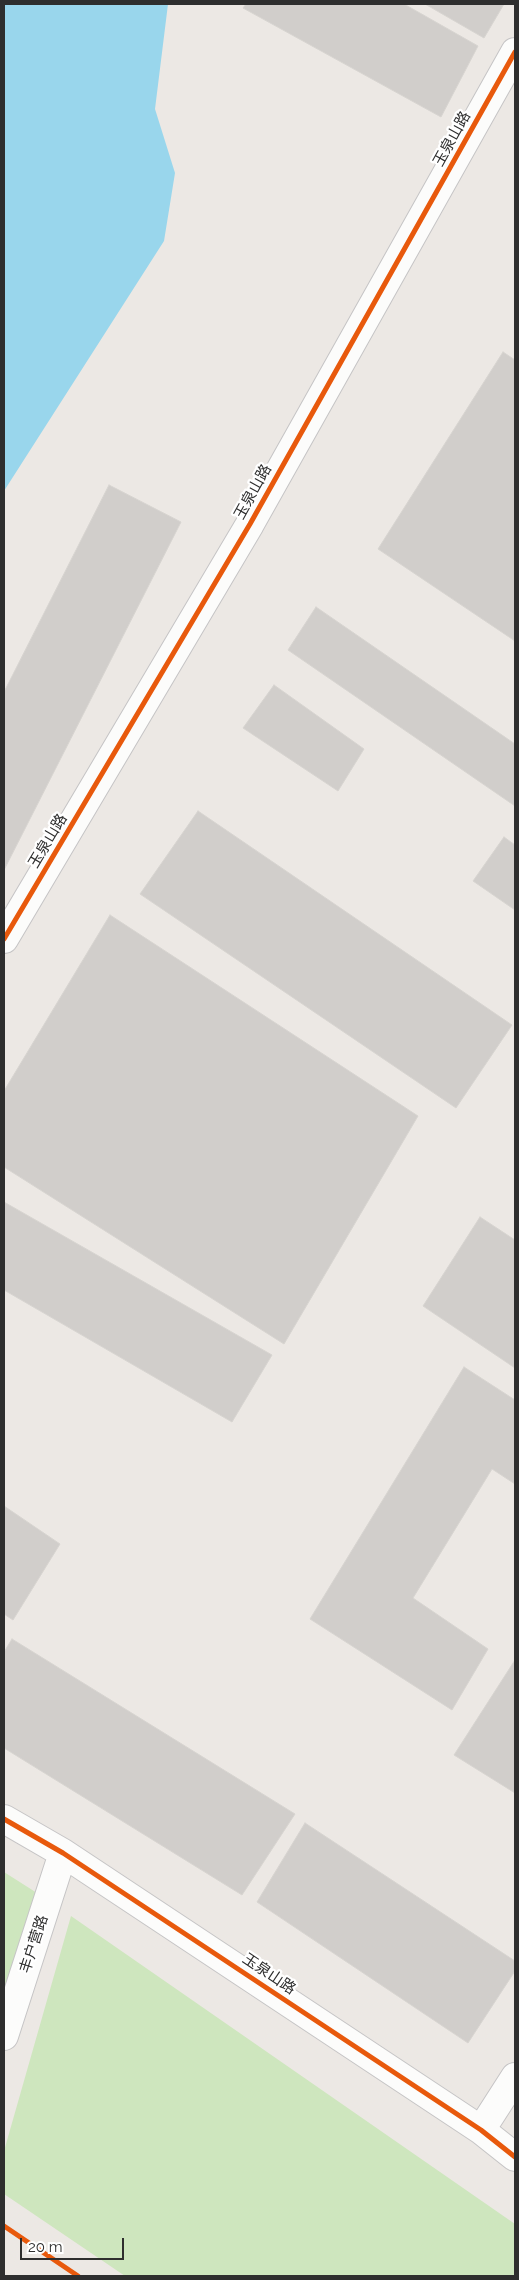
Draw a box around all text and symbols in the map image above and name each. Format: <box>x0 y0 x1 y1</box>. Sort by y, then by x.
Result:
street label: 玉泉山路 <box>430 108 474 170</box>
street label: 玉泉山路 <box>231 461 275 523</box>
street label: 玉泉山路 <box>25 811 71 871</box>
street label: 丰户营路 <box>16 1913 52 1975</box>
street label: 玉泉山路 <box>239 1950 299 1998</box>
scale bar <box>22 2228 126 2260</box>
text: 20 m <box>28 2238 63 2256</box>

